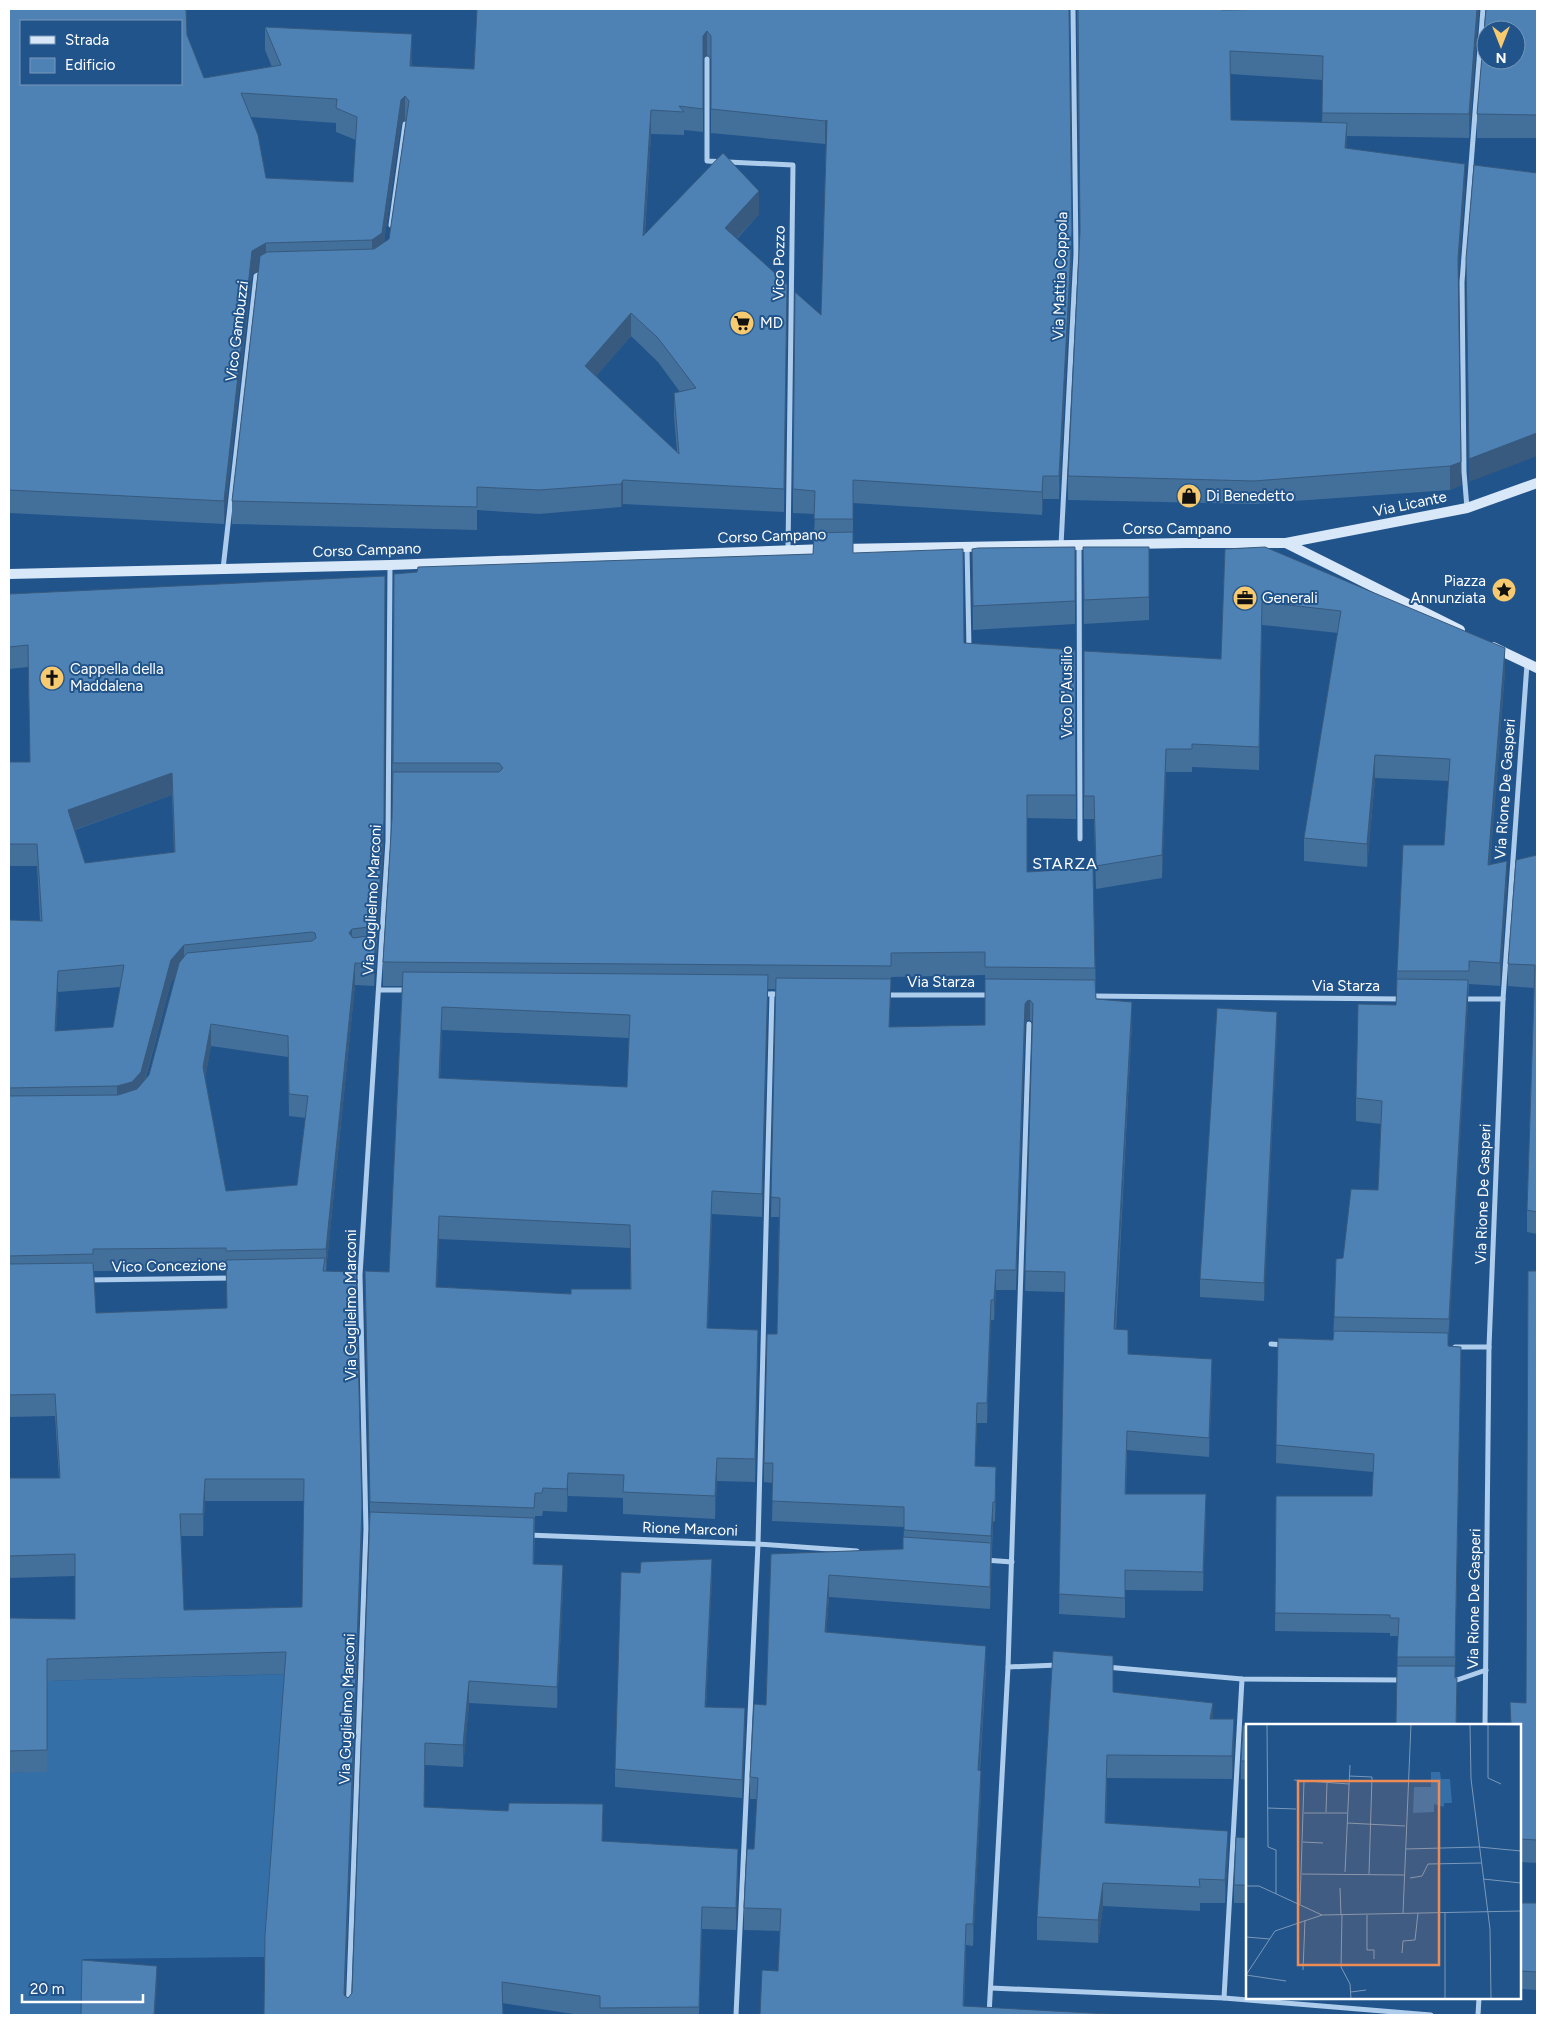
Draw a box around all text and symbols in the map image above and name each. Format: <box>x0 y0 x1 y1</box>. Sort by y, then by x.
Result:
legend <box>20 20 182 85</box>
north arrow <box>1476 20 1526 70</box>
text: Strada <box>65 31 109 49</box>
text: N <box>1496 49 1506 66</box>
text: Edificio <box>65 56 116 74</box>
street label: Via Mattia Coppola <box>1049 211 1071 341</box>
street label: Vico Pozzo <box>769 225 789 301</box>
street label: Vico Gambuzzi <box>222 279 252 383</box>
supermarket icon: MD <box>729 310 755 336</box>
place label: MD <box>760 314 783 332</box>
shop icon: Di Benedetto <box>1176 483 1202 509</box>
place label: Di Benedetto <box>1206 487 1295 505</box>
street label: Via Licante <box>1372 487 1448 521</box>
street label: Corso Campano <box>1123 520 1232 538</box>
street label: Corso Campano <box>717 525 827 547</box>
street label: Corso Campano <box>312 539 422 561</box>
place label: Piazza Annunziata <box>1411 572 1486 607</box>
place icon: Piazza Annunziata <box>1491 577 1517 603</box>
office icon: Generali <box>1232 585 1258 611</box>
place label: Generali <box>1262 589 1318 607</box>
street label: Vico D'Ausilio <box>1058 646 1076 738</box>
place label: Cappella della Maddalena <box>70 660 164 695</box>
church icon: Cappella della Maddalena <box>39 665 65 691</box>
street label: Via Rione De Gasperi <box>1491 718 1519 860</box>
street label: Via Guglielmo Marconi <box>359 824 385 976</box>
district label: STARZA <box>1032 854 1098 873</box>
street label: Via Starza <box>907 973 975 991</box>
street label: Via Starza <box>1312 977 1380 995</box>
street label: Via Rione De Gasperi <box>1472 1123 1494 1265</box>
street label: Via Guglielmo Marconi <box>342 1229 360 1381</box>
street label: Vico Concezione <box>112 1256 226 1276</box>
street label: Rione Marconi <box>642 1518 738 1540</box>
street label: Via Rione De Gasperi <box>1464 1528 1484 1670</box>
street label: Via Guglielmo Marconi <box>335 1633 359 1785</box>
inset map <box>1246 1724 1521 1999</box>
scale bar <box>22 1972 144 2004</box>
text: 20 m <box>30 1980 64 1998</box>

